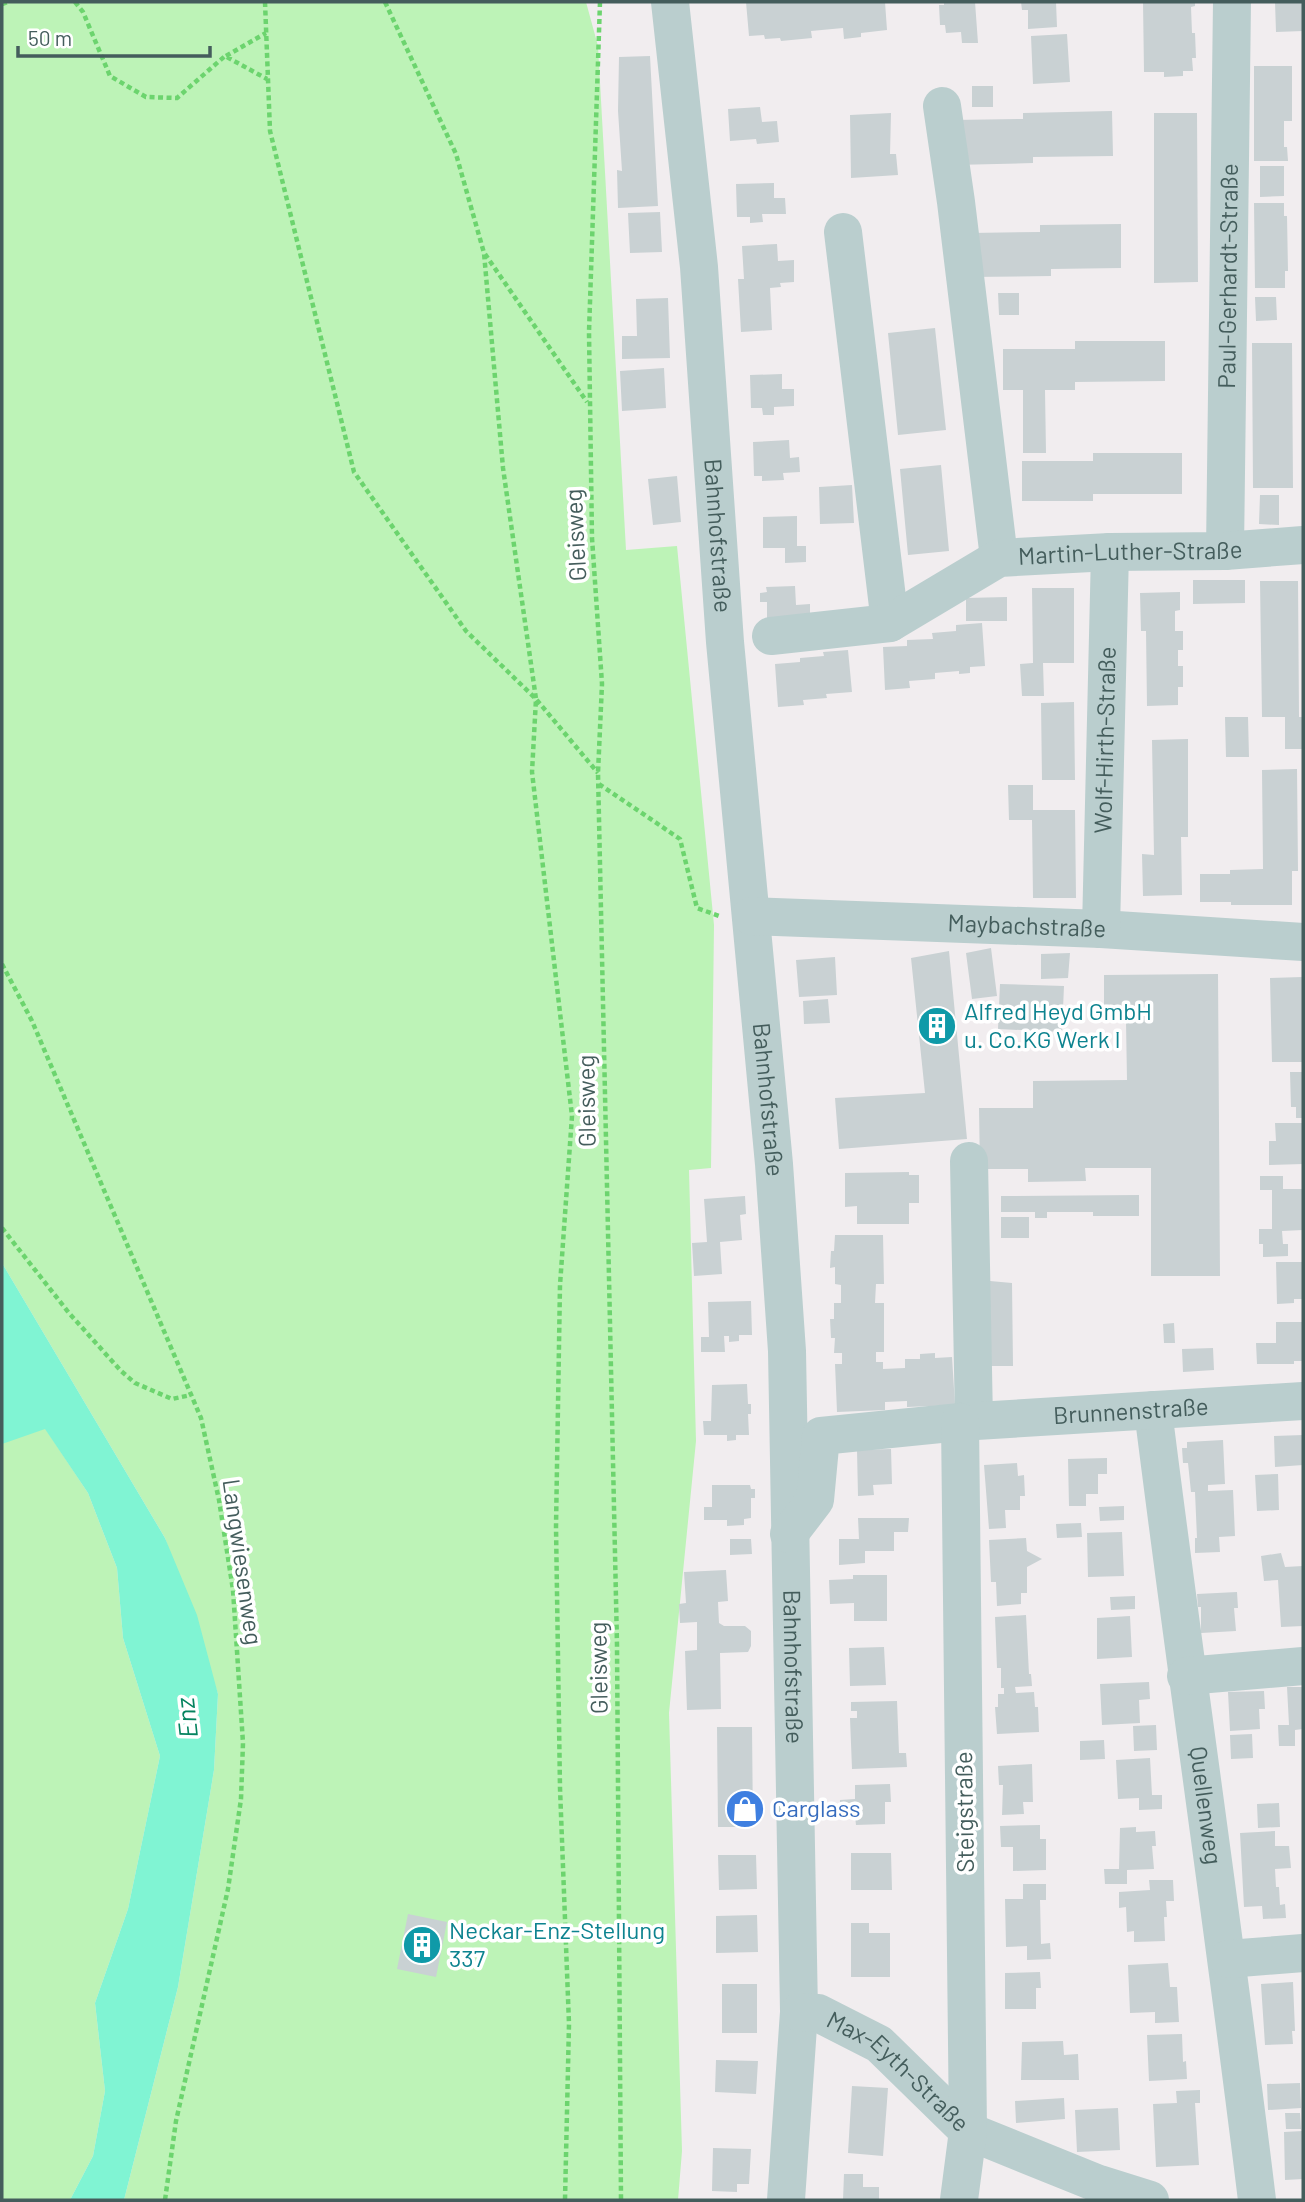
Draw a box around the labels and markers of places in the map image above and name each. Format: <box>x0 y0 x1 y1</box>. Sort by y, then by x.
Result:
place label: Alfred Heyd GmbH u. Co.KG Werk I <box>964 996 1152 1053</box>
building icon: Alfred Heyd GmbH u. Co.KG Werk I <box>916 1005 958 1047</box>
shop icon: Carglass <box>724 1788 766 1830</box>
place label: Carglass <box>772 1793 860 1822</box>
place label: Neckar-Enz-Stellung 337 <box>449 1915 665 1972</box>
building icon: Neckar-Enz-Stellung 337 <box>401 1924 443 1966</box>

